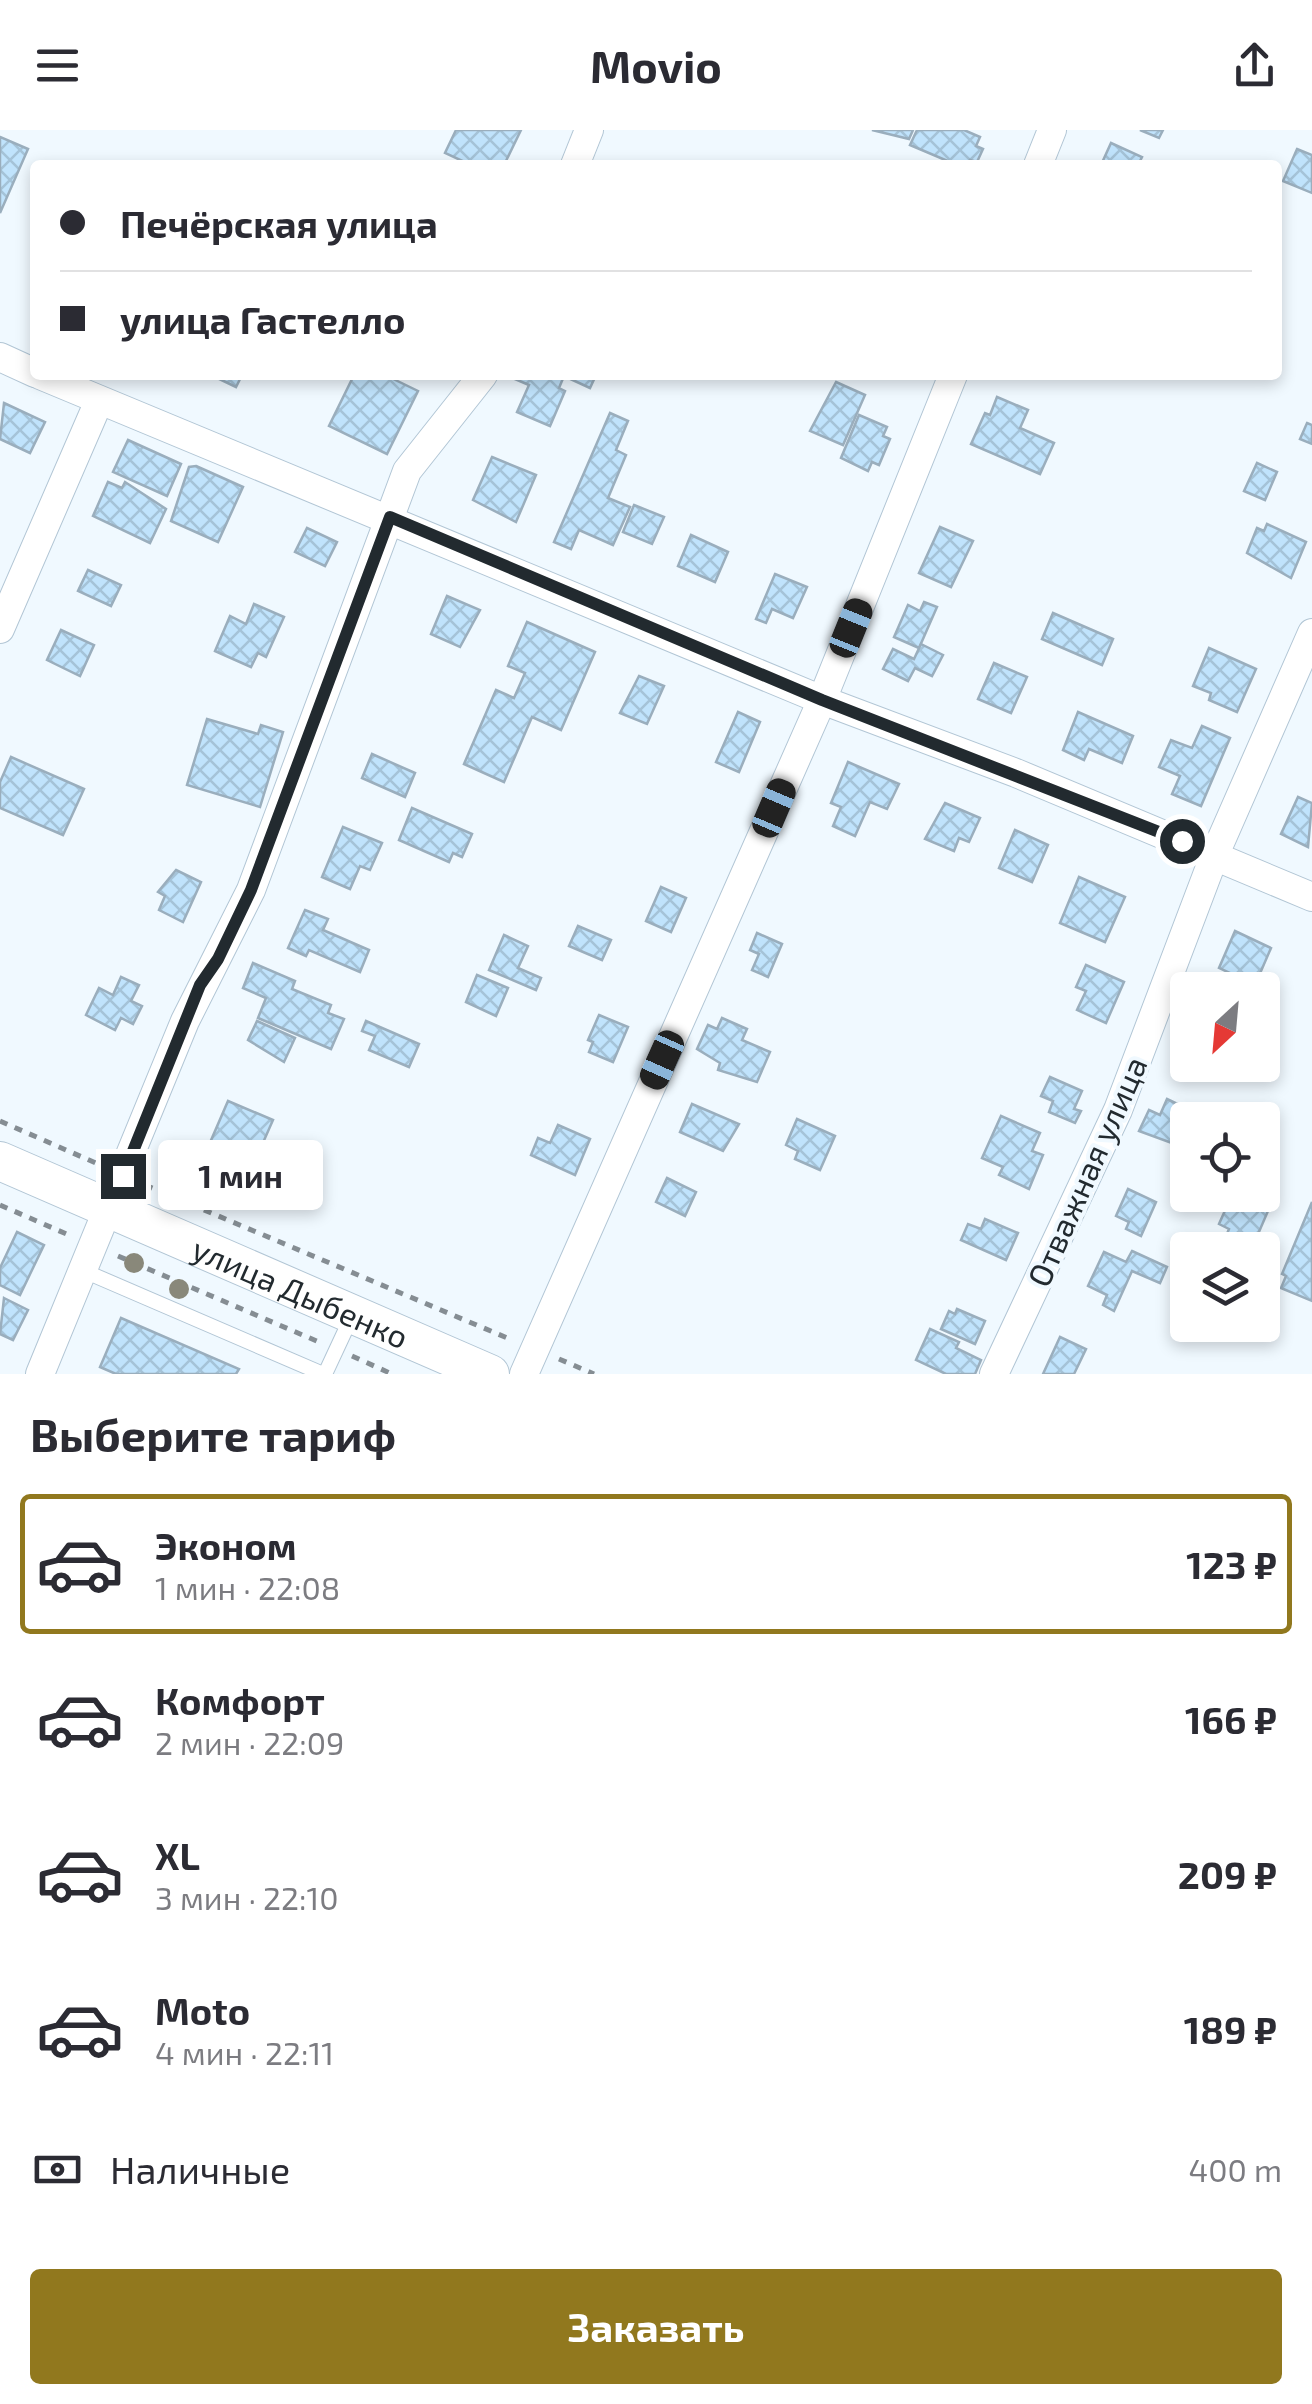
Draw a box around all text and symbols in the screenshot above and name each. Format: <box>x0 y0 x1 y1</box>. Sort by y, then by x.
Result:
icon: menu <box>30 38 85 93</box>
text: Movio <box>590 38 722 92</box>
icon: share <box>1227 38 1282 93</box>
text: Печёрская улица <box>120 200 438 246</box>
text: улица Гастелло <box>120 296 405 342</box>
car <box>826 595 876 661</box>
car <box>748 775 800 841</box>
route start <box>1160 819 1205 864</box>
north arrow <box>1170 972 1280 1082</box>
map controls <box>1170 972 1280 1342</box>
car <box>636 1026 688 1094</box>
street label: Отважная улица <box>1018 1050 1155 1292</box>
button: locate <box>1170 1102 1280 1212</box>
callout: 1 мин <box>158 1141 323 1211</box>
route end <box>101 1154 146 1199</box>
text: 1 мин <box>198 1156 283 1194</box>
street label: улица Дыбенко <box>187 1228 414 1355</box>
button: layers <box>1170 1232 1280 1342</box>
text: Выберите тариф <box>30 1407 396 1461</box>
icon: car <box>35 1519 125 1609</box>
text: Эконом <box>155 1522 297 1568</box>
text: 123 ₽ <box>1186 1541 1277 1587</box>
text: 1 мин · 22:08 <box>155 1568 340 1606</box>
icon: car <box>35 1674 125 1764</box>
text: Комфорт <box>155 1677 325 1723</box>
text: 166 ₽ <box>1185 1696 1277 1742</box>
text: 2 мин · 22:09 <box>155 1723 344 1761</box>
icon: car <box>35 1829 125 1919</box>
text: XL <box>155 1832 200 1878</box>
text: 209 ₽ <box>1178 1851 1277 1897</box>
text: 3 мин · 22:10 <box>155 1878 339 1916</box>
icon: car <box>35 1984 125 2074</box>
text: Moto <box>155 1987 250 2033</box>
text: 189 ₽ <box>1184 2006 1277 2052</box>
text: 4 мин · 22:11 <box>155 2033 334 2071</box>
icon: cash <box>30 2142 85 2197</box>
text: Наличные <box>110 2146 290 2192</box>
text: 400 m <box>1189 2150 1282 2188</box>
button: Заказать <box>30 2269 1282 2384</box>

